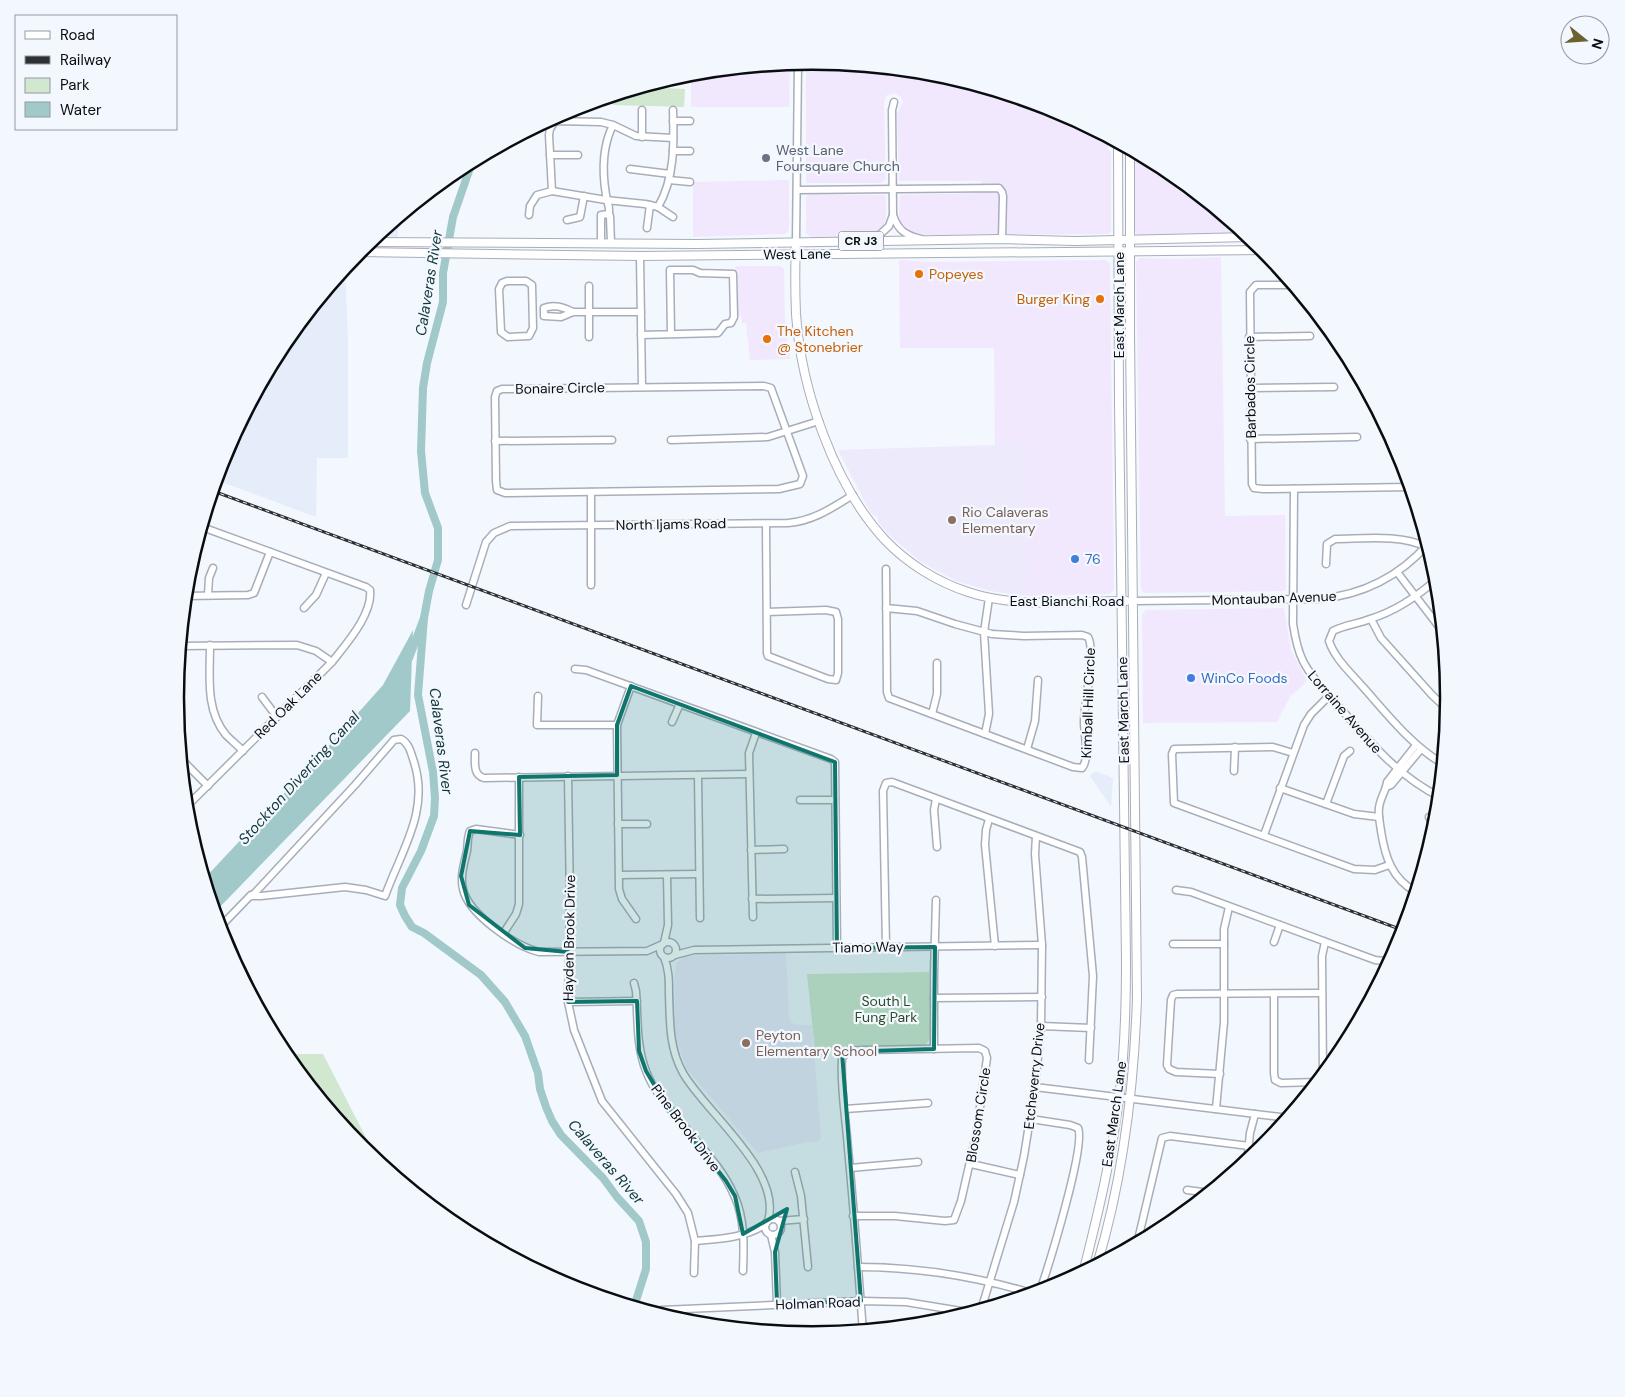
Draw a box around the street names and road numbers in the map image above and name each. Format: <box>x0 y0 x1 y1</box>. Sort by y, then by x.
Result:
road number: CR J3 <box>838 232 884 250</box>
street label: West Lane <box>763 244 831 264</box>
street label: East March Lane <box>1110 252 1128 358</box>
street label: Barbados Circle <box>1240 335 1260 439</box>
street label: Bonaire Circle <box>515 378 605 398</box>
street label: North Ijams Road <box>616 514 726 534</box>
street label: Montauban Avenue <box>1211 587 1337 609</box>
street label: East Bianchi Road <box>1010 592 1124 610</box>
street label: Kimball Hill Circle <box>1077 647 1099 759</box>
street label: East March Lane <box>1113 657 1133 763</box>
street label: Red Oak Lane <box>250 667 326 743</box>
street label: Lorraine Avenue <box>1304 667 1386 757</box>
street label: Hayden Brook Drive <box>559 875 579 1001</box>
street label: Tiamo Way <box>832 937 904 957</box>
street label: Etcheverry Drive <box>1019 1022 1049 1130</box>
street label: East March Lane <box>1098 1060 1130 1168</box>
street label: Blossom Circle <box>962 1066 994 1164</box>
street label: Pine Brook Drive <box>647 1081 725 1175</box>
street label: Holman Road <box>775 1293 861 1313</box>

